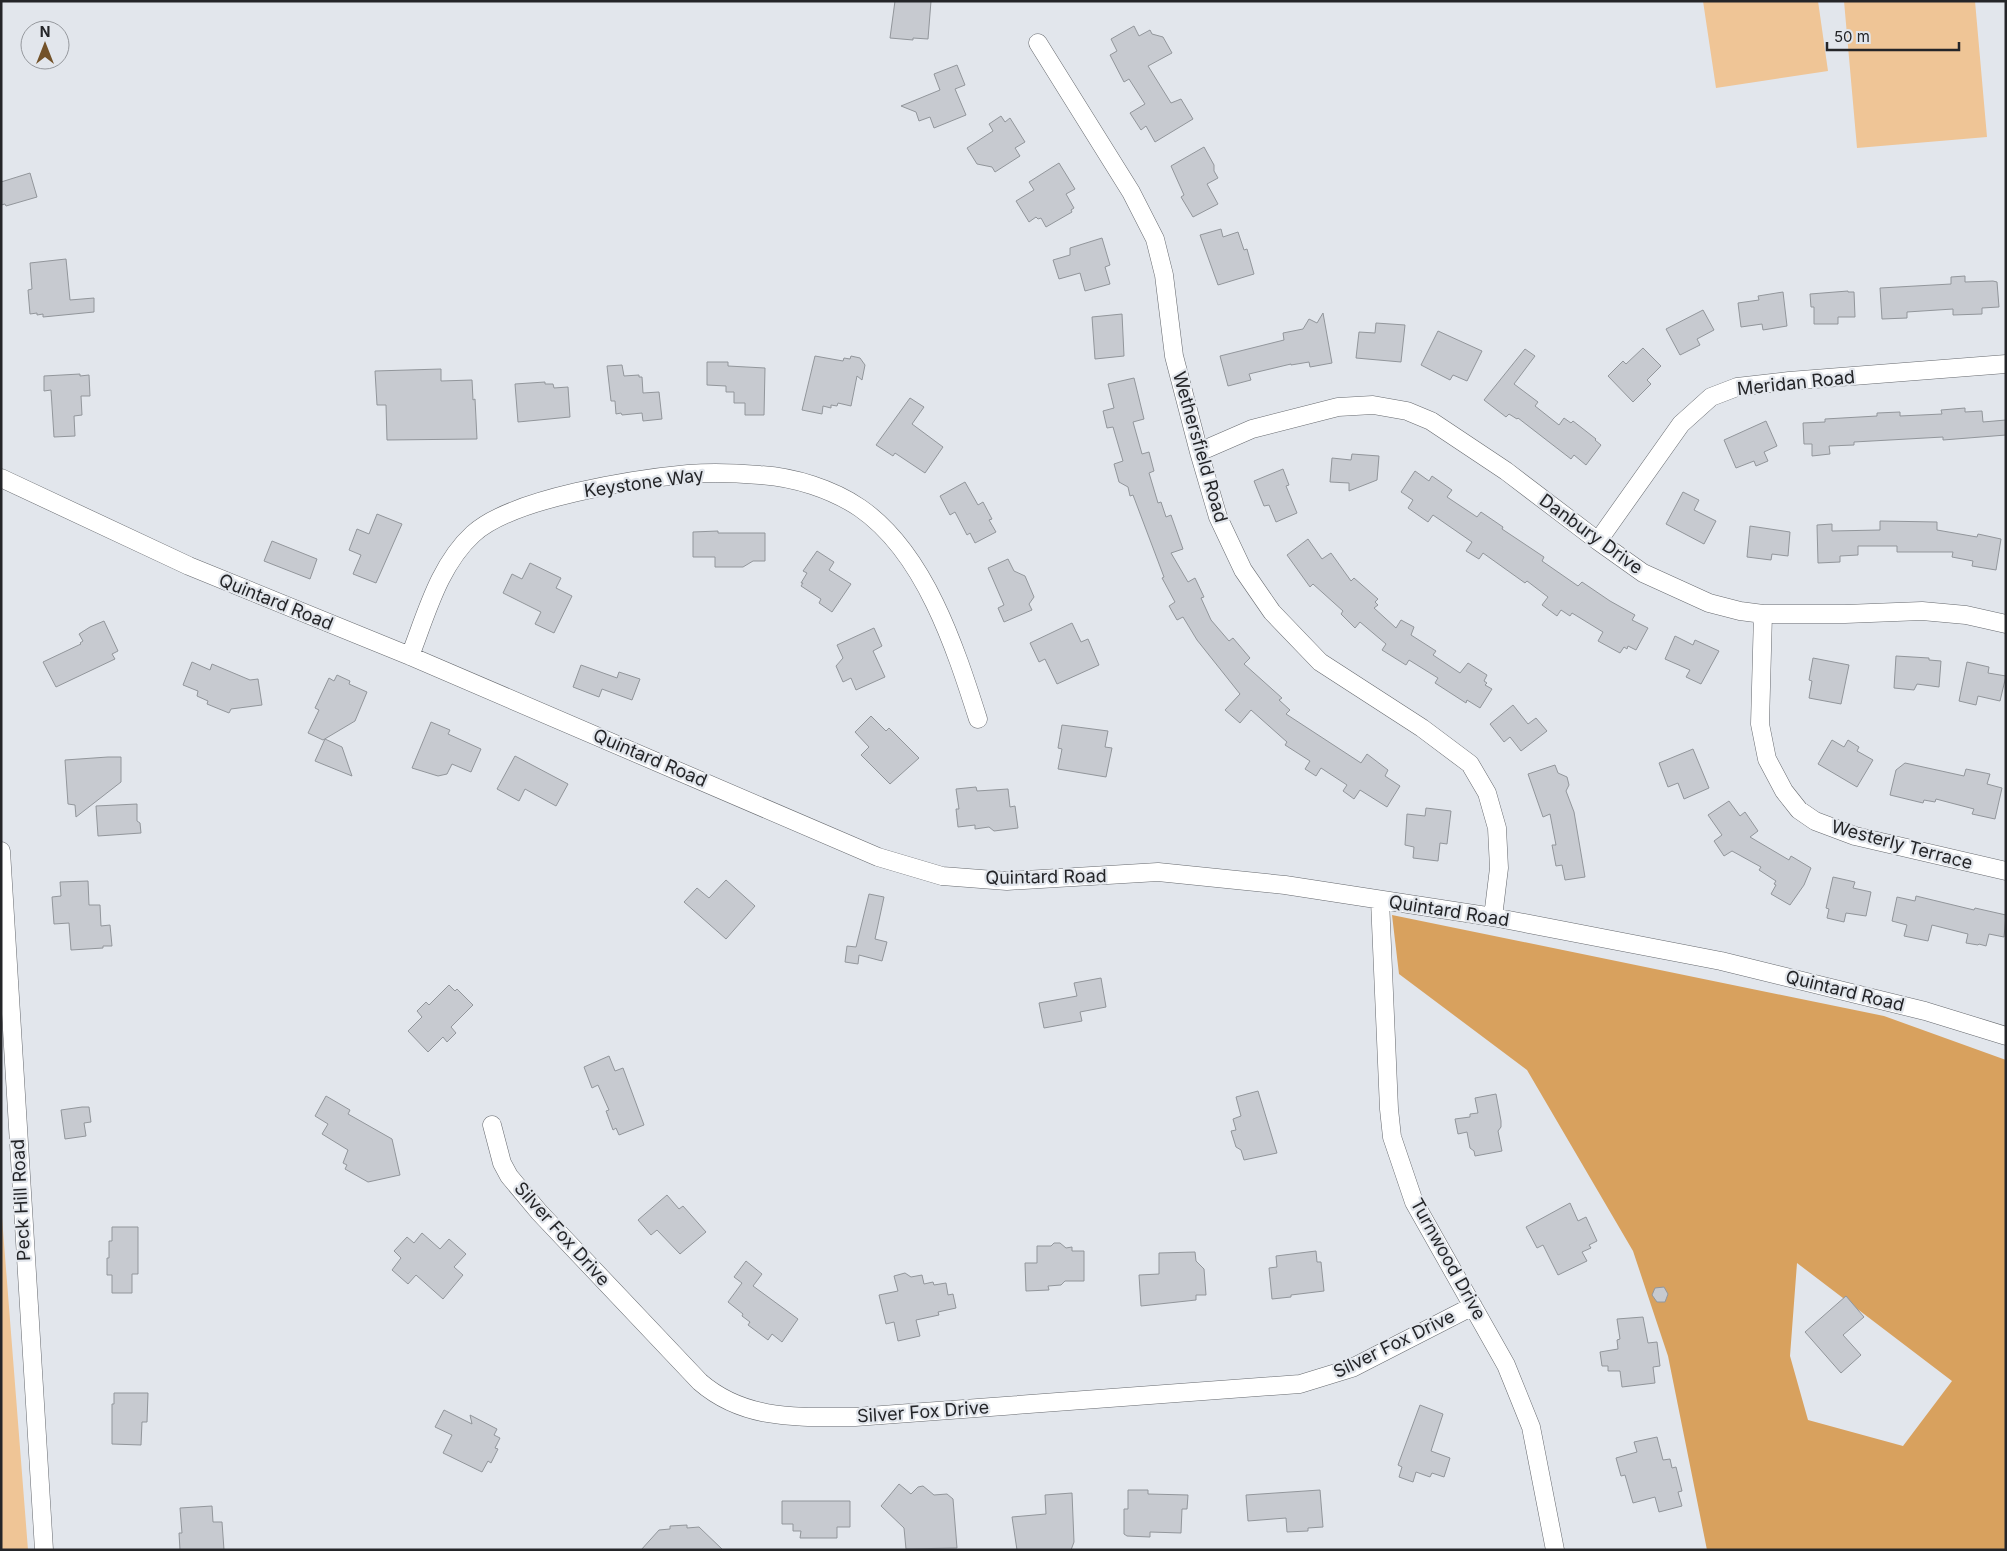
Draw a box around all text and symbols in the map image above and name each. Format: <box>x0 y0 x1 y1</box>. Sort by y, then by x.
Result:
north arrow <box>20 20 70 70</box>
scale bar <box>1827 20 1960 52</box>
text: N <box>40 23 50 40</box>
text: 50 m <box>1834 27 1870 46</box>
street label: Meridan Road <box>1736 366 1856 399</box>
street label: Wethersfield Road <box>1169 369 1232 525</box>
street label: Keystone Way <box>583 464 705 501</box>
street label: Danbury Drive <box>1536 489 1647 578</box>
street label: Quintard Road <box>216 569 336 634</box>
street label: Quintard Road <box>590 724 710 791</box>
street label: Westerly Terrace <box>1829 816 1975 873</box>
street label: Quintard Road <box>985 865 1107 888</box>
street label: Quintard Road <box>1387 891 1511 930</box>
street label: Quintard Road <box>1784 966 1907 1015</box>
street label: Peck Hill Road <box>7 1139 34 1262</box>
street label: Silver Fox Drive <box>510 1177 614 1290</box>
street label: Turnwood Drive <box>1406 1194 1490 1323</box>
street label: Silver Fox Drive <box>1330 1305 1458 1382</box>
street label: Silver Fox Drive <box>856 1396 990 1427</box>

